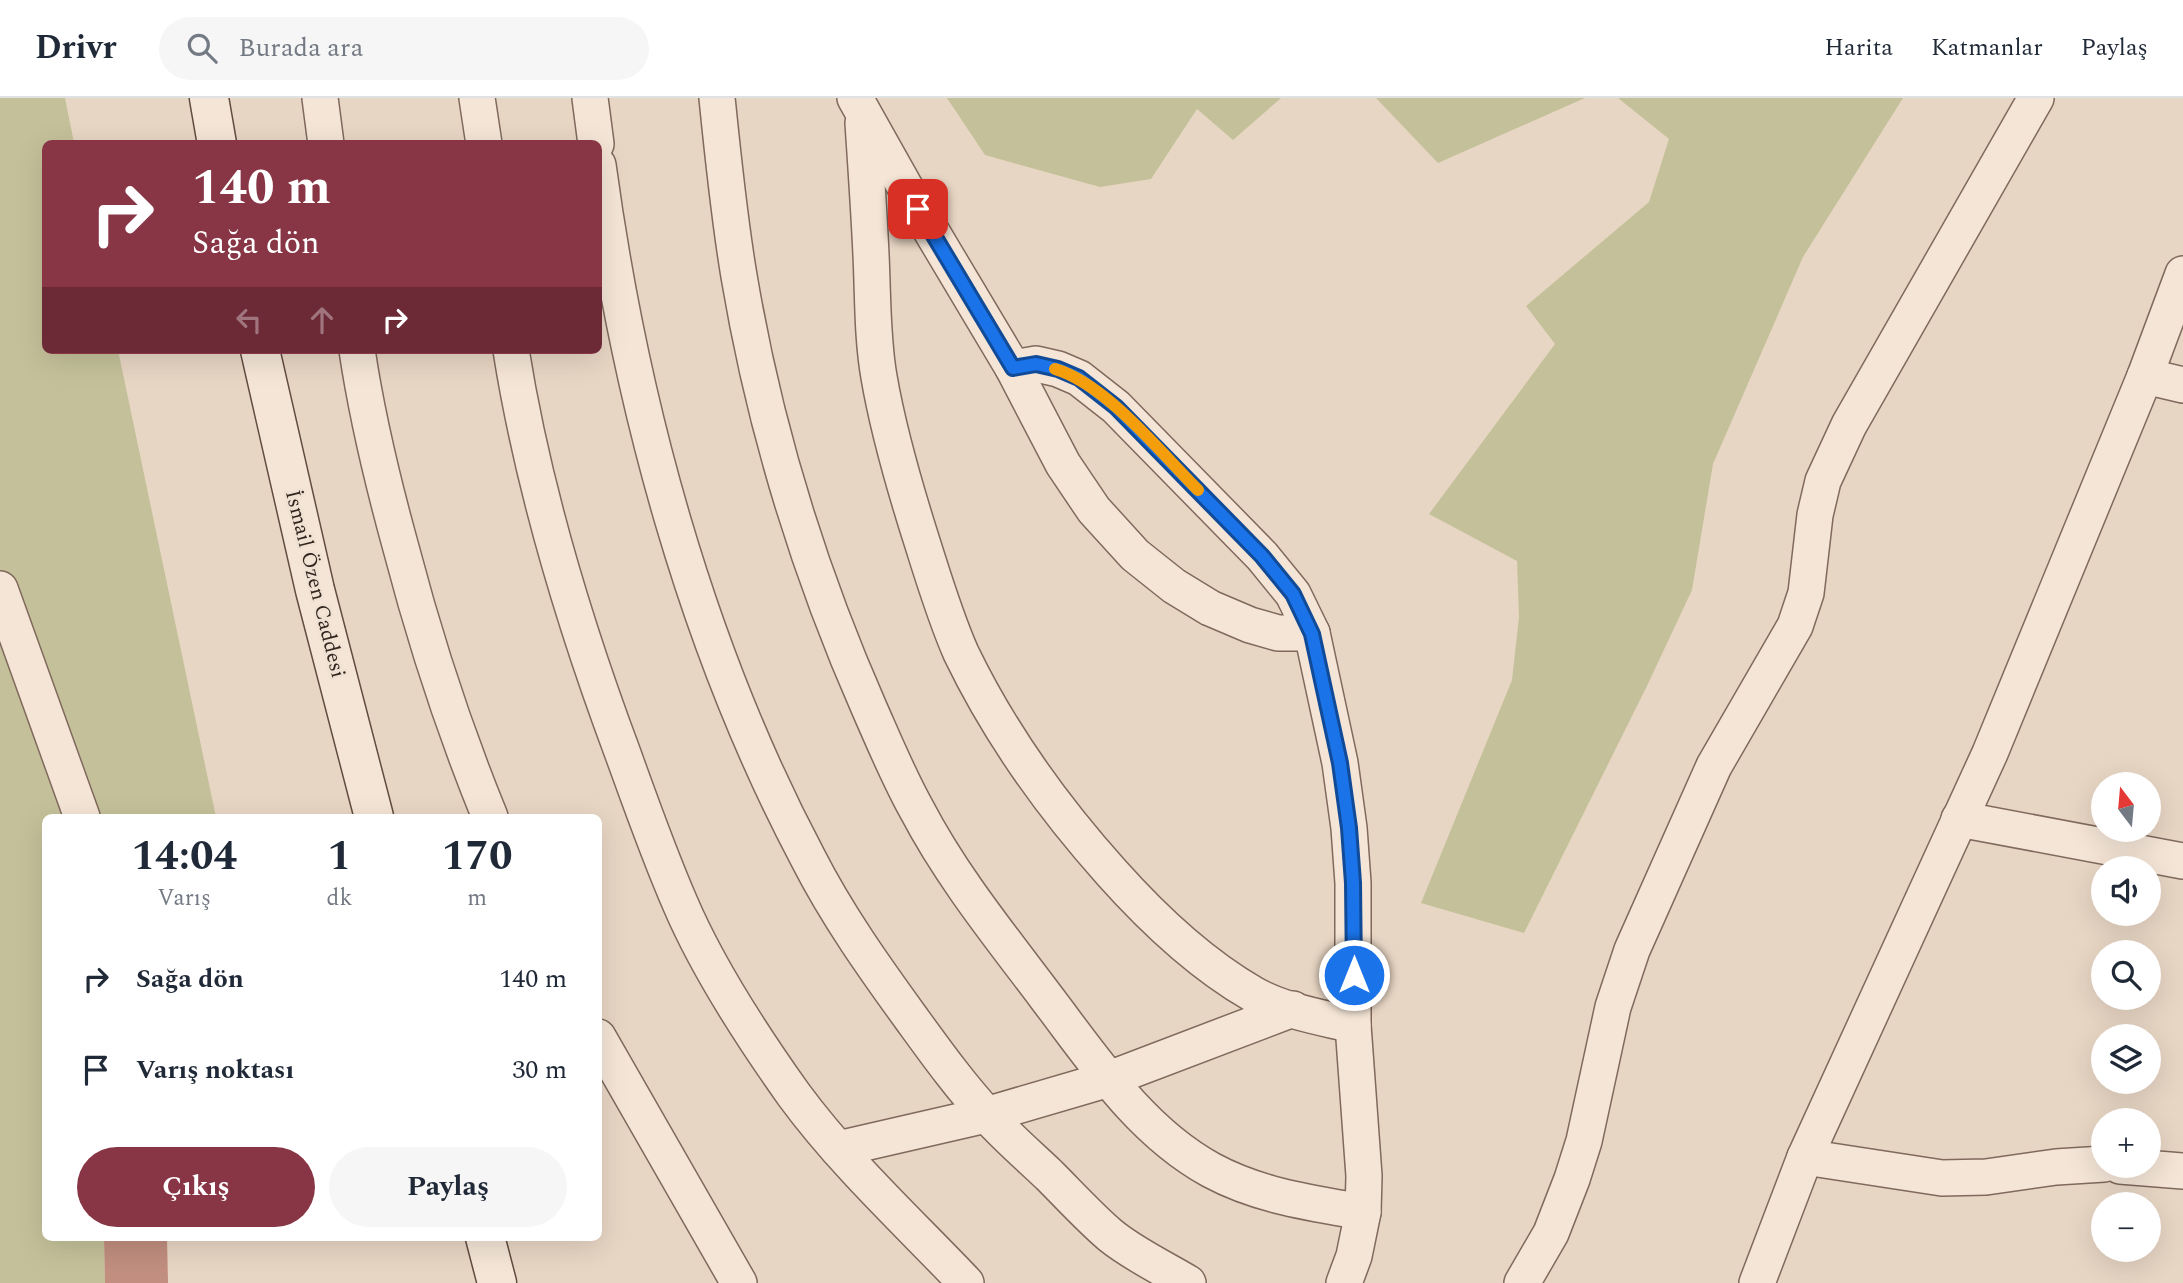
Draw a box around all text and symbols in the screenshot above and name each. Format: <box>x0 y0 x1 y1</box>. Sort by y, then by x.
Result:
search box <box>159 17 649 80</box>
text: Drivr <box>35 23 117 73</box>
text: Burada ara <box>239 28 363 68</box>
icon: search <box>183 29 221 67</box>
text: Harita <box>1825 30 1893 66</box>
text: Katmanlar <box>1931 30 2043 66</box>
text: Paylaş <box>2081 30 2148 66</box>
text: 140 m <box>192 151 331 226</box>
icon: right <box>77 168 168 259</box>
pin <box>888 179 948 239</box>
icon: arrive <box>899 190 937 228</box>
text: Sağa dön <box>192 219 320 268</box>
icon: left <box>230 301 268 339</box>
icon: ahead <box>303 301 341 339</box>
icon: right <box>376 301 414 339</box>
street label: İsmail Özen Caddesi <box>276 487 354 681</box>
north arrow <box>2091 772 2161 842</box>
map controls <box>2091 772 2161 1262</box>
text: 14:04 <box>132 825 237 888</box>
text: 1 <box>328 825 351 888</box>
text: 170 <box>442 825 512 888</box>
button: sound <box>2091 856 2161 926</box>
text: Varış <box>158 881 211 916</box>
text: dk <box>327 881 352 916</box>
text: m <box>467 881 487 916</box>
position arrow <box>1317 938 1391 1012</box>
button: search <box>2091 940 2161 1010</box>
text: Sağa dön <box>136 959 244 999</box>
text: 140 m <box>499 959 567 999</box>
icon: right <box>77 960 115 998</box>
button: layers <box>2091 1024 2161 1094</box>
text: Varış noktası <box>136 1050 294 1090</box>
text: 30 m <box>512 1050 567 1090</box>
icon: arrive <box>77 1051 115 1089</box>
button: + <box>2091 1108 2161 1178</box>
button: Çıkış <box>77 1147 315 1227</box>
button: Paylaş <box>329 1147 567 1227</box>
button: − <box>2091 1192 2161 1262</box>

